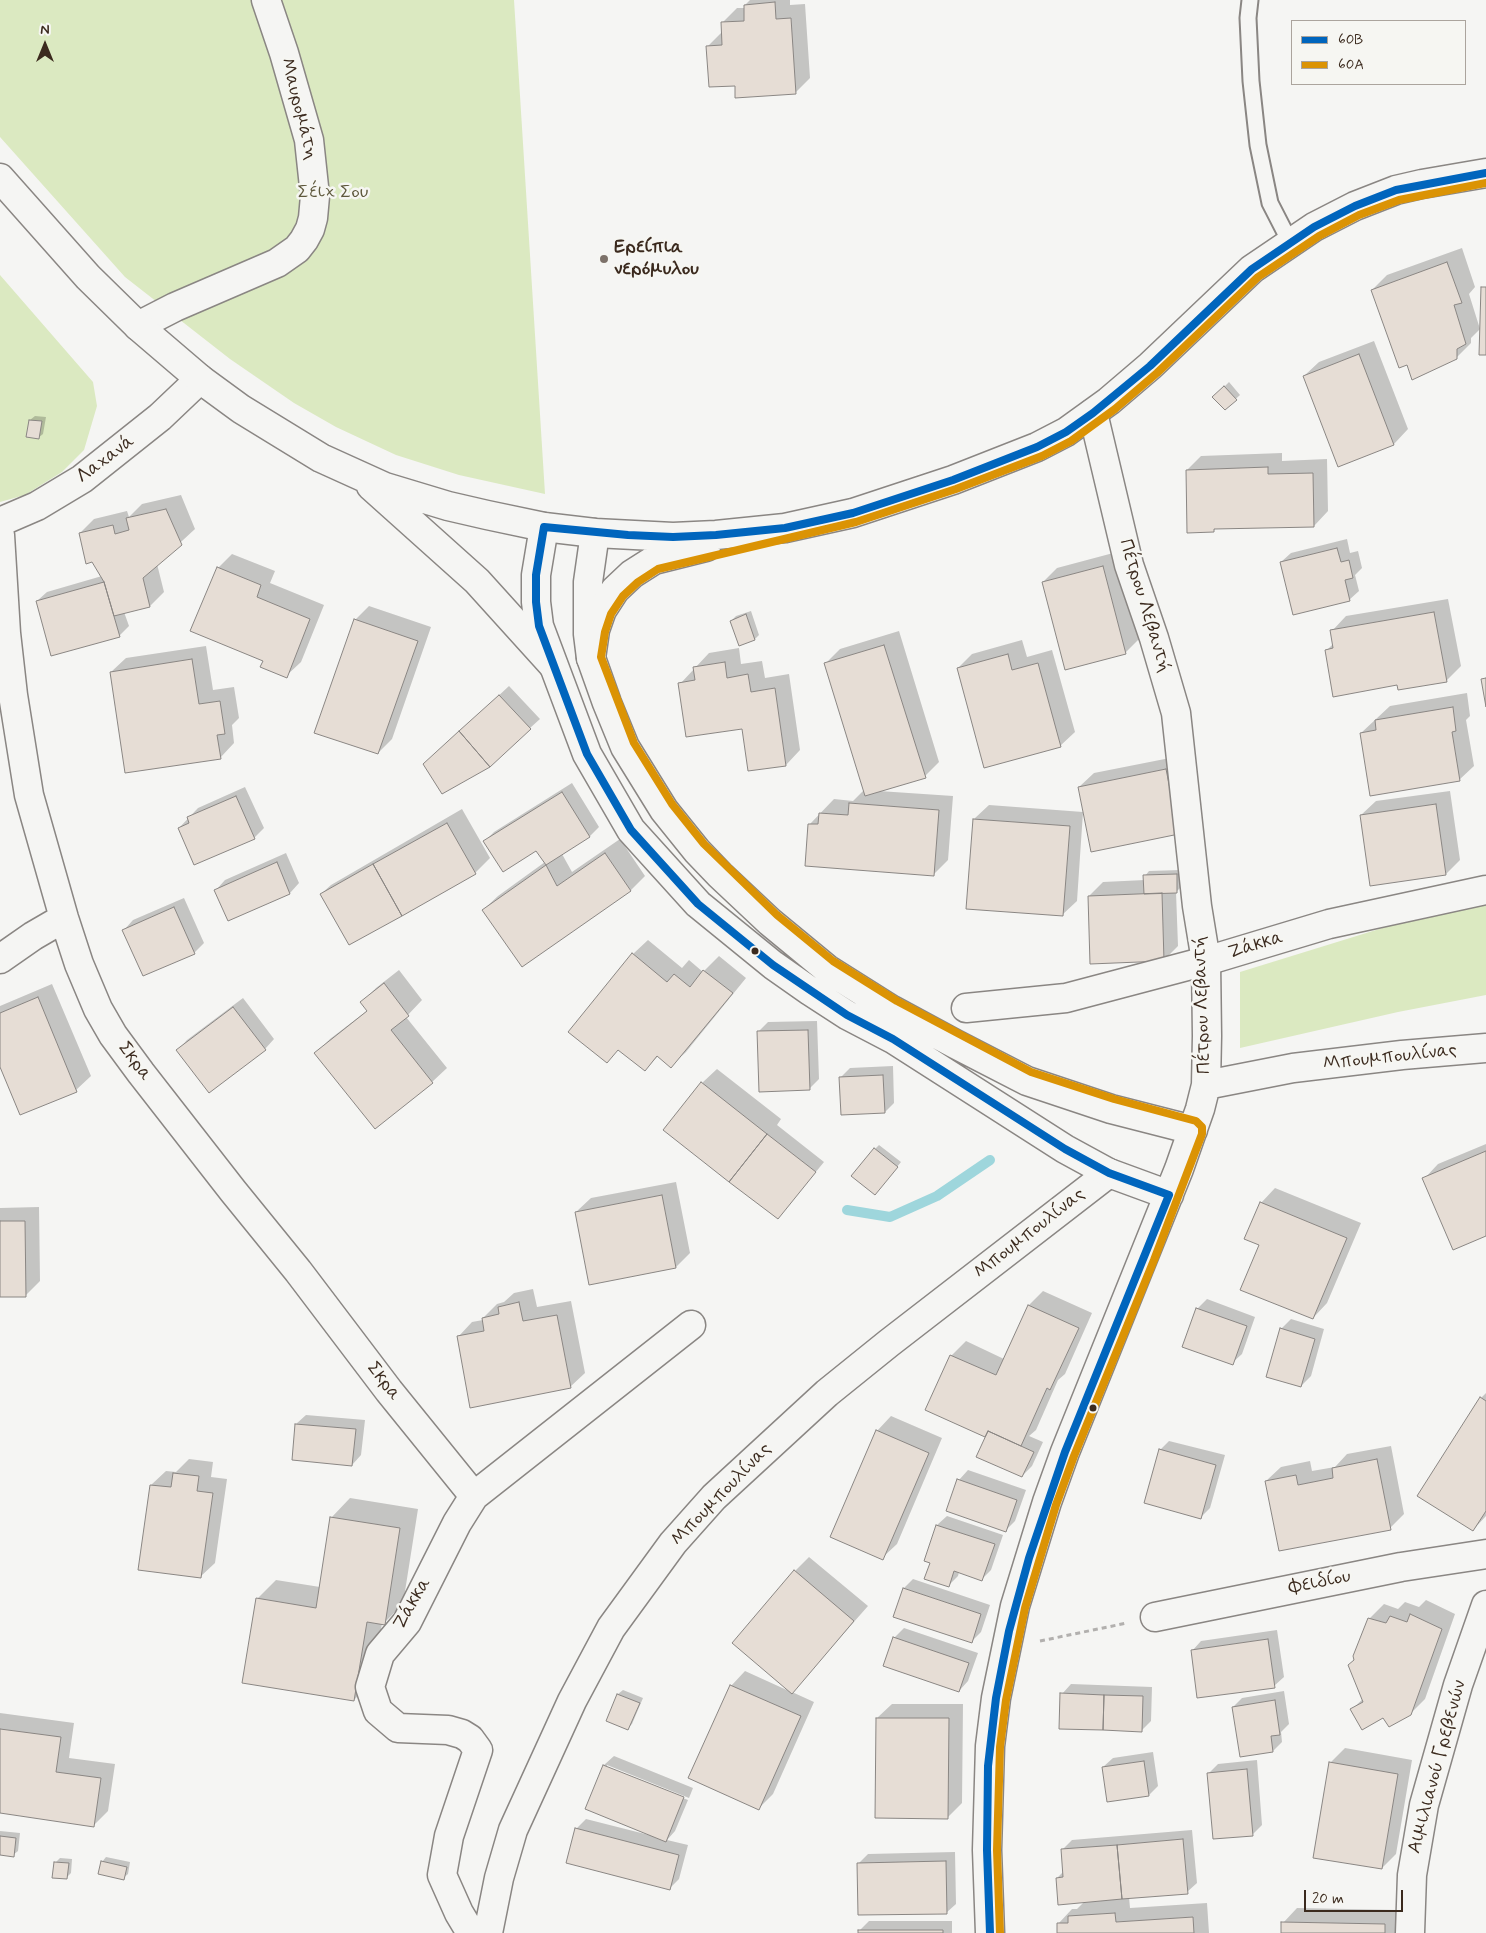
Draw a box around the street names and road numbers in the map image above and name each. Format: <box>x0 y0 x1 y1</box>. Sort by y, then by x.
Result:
street label: Μαυρομάτη <box>274 56 322 162</box>
street label: Λαχανά <box>73 431 139 489</box>
street label: Πέτρου Λεβαντή <box>1113 537 1175 675</box>
street label: Ζάκκα <box>1226 927 1286 965</box>
street label: Πέτρου Λεβαντή <box>1189 936 1217 1074</box>
street label: Σκρα <box>112 1038 156 1086</box>
street label: Μπουμπουλίνας <box>1322 1040 1458 1076</box>
street label: Μπουμπουλίνας <box>970 1184 1090 1284</box>
street label: Σκρα <box>361 1358 405 1406</box>
street label: Μπουμπουλίνας <box>667 1439 777 1551</box>
street label: Φειδίου <box>1287 1566 1353 1600</box>
street label: Ζάκκα <box>389 1574 437 1634</box>
street label: Αιμιλιανού Γρεβενών <box>1404 1678 1472 1856</box>

